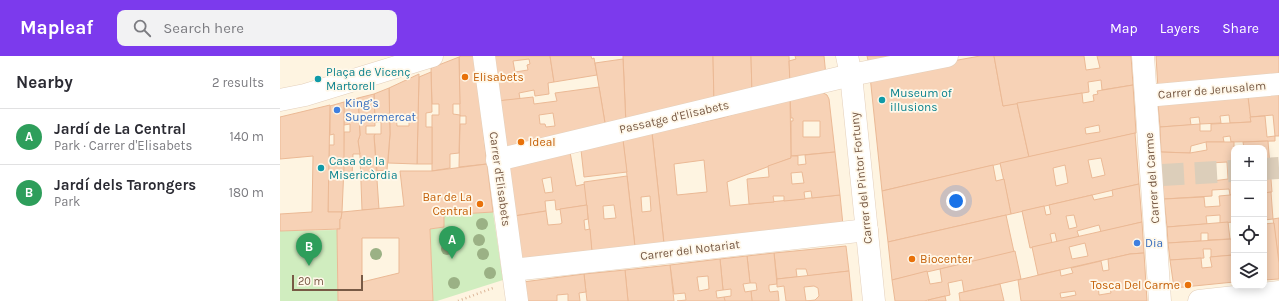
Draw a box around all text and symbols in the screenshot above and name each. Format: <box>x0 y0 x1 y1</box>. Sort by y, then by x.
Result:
search box <box>117 10 397 46</box>
text: Mapleaf <box>20 17 93 39</box>
icon: search <box>131 17 153 39</box>
text: Search here <box>163 19 244 37</box>
text: Map <box>1110 20 1138 37</box>
text: Layers <box>1160 20 1200 37</box>
text: Share <box>1222 20 1259 37</box>
place label: Plaça de Vicenç Martorell <box>326 65 411 93</box>
place label: Elisabets <box>473 70 524 84</box>
text: Nearby <box>16 72 73 92</box>
marker: Elisabets <box>460 72 470 82</box>
marker: Plaça de Vicenç Martorell <box>313 74 323 84</box>
text: 2 results <box>212 75 264 90</box>
street label: Carrer de Jerusalem <box>1157 78 1267 102</box>
place label: Museum of illusions <box>890 86 953 114</box>
marker: Museum of illusions <box>877 95 887 105</box>
place label: King’s Supermercat <box>345 96 417 124</box>
street label: Passatge d'Elisabets <box>618 98 730 136</box>
marker: King’s Supermercat <box>332 105 342 115</box>
street label: Carrer del Pintor Fortuny <box>847 111 875 245</box>
text: Jardí de La Central <box>54 120 186 138</box>
text: A <box>25 129 33 144</box>
text: 140 m <box>229 129 264 144</box>
street label: Carrer d'Elisabets <box>486 131 514 227</box>
street label: Carrer del Carme <box>1142 132 1162 224</box>
place label: Ideal <box>529 135 556 149</box>
marker: Ideal <box>516 137 526 147</box>
text: Park · Carrer d'Elisabets <box>54 138 192 153</box>
map controls <box>1231 145 1267 289</box>
button: + <box>1231 145 1267 181</box>
place label: Casa de la Misericòrdia <box>329 154 398 182</box>
marker: Casa de la Misericòrdia <box>316 163 326 173</box>
text: Jardí dels Tarongers <box>54 176 196 194</box>
button: − <box>1231 181 1267 217</box>
text: B <box>25 185 33 200</box>
text: 180 m <box>229 185 264 200</box>
place label: Bar de La Central <box>422 190 472 218</box>
your location <box>946 191 966 211</box>
text: Park <box>54 194 80 209</box>
marker: Bar de La Central <box>475 199 485 209</box>
button: locate <box>1231 217 1267 253</box>
pin: A <box>439 226 465 259</box>
pin: B <box>296 233 322 266</box>
place label: Dia <box>1145 236 1163 250</box>
street label: Carrer del Notariat <box>639 237 741 263</box>
marker: Dia <box>1132 238 1142 248</box>
place label: Biocenter <box>920 252 973 266</box>
button: layers <box>1231 253 1267 289</box>
marker: Biocenter <box>907 254 917 264</box>
scale bar <box>292 273 363 292</box>
text: 20 m <box>298 275 324 288</box>
place label: Tosca Del Carme <box>1090 278 1180 292</box>
marker: Tosca Del Carme <box>1183 280 1193 290</box>

